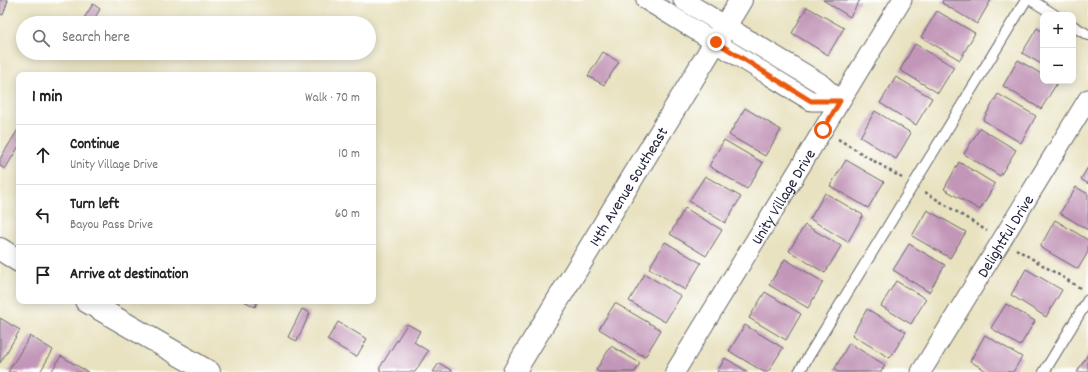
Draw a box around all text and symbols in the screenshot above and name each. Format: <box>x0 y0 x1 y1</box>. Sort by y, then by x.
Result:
map controls <box>1040 12 1076 84</box>
button: + <box>1040 12 1076 48</box>
search box <box>16 16 376 60</box>
icon: search <box>30 27 52 49</box>
text: Search here <box>62 27 130 49</box>
route end <box>707 33 725 51</box>
button: − <box>1040 48 1076 84</box>
text: 1 min <box>32 86 62 110</box>
text: Walk · 70 m <box>305 89 360 108</box>
route start <box>814 121 832 139</box>
street label: 14th Avenue Southeast <box>584 123 675 251</box>
text: Continue <box>70 134 119 156</box>
icon: ahead <box>32 144 54 166</box>
text: 10 m <box>338 145 360 164</box>
street label: Unity Village Drive <box>746 145 823 250</box>
text: Unity Village Drive <box>70 156 158 175</box>
street label: Delightful Drive <box>972 191 1041 283</box>
text: Turn left <box>70 194 119 216</box>
icon: left <box>32 204 54 226</box>
text: 60 m <box>335 205 360 224</box>
text: Bayou Pass Drive <box>70 216 153 235</box>
icon: arrive <box>32 264 54 286</box>
text: Arrive at destination <box>70 264 188 286</box>

